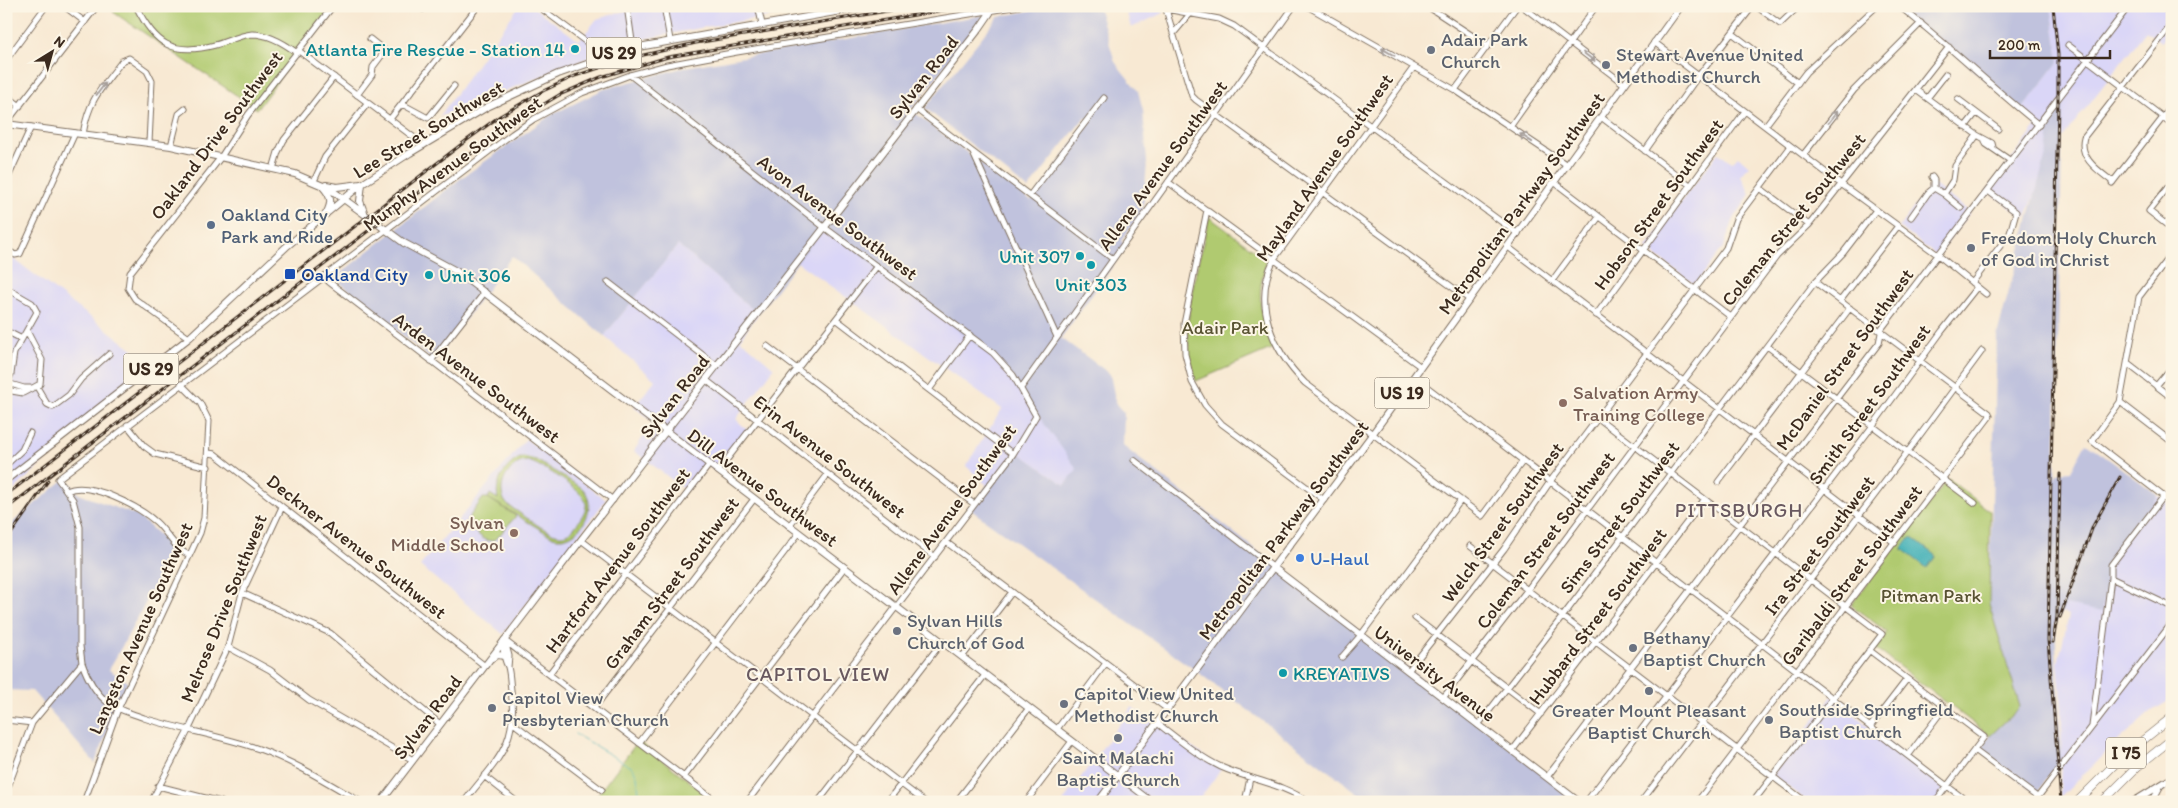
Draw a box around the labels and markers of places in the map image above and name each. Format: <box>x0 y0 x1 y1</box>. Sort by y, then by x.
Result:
place label: Adair Park Church <box>1441 28 1528 73</box>
place label: Atlanta Fire Rescue - Station 14 <box>306 38 565 61</box>
marker: Atlanta Fire Rescue - Station 14 <box>569 43 581 55</box>
place label: Stewart Avenue United Methodist Church <box>1616 43 1804 88</box>
marker: Adair Park Church <box>1425 44 1437 56</box>
marker: Stewart Avenue United Methodist Church <box>1600 59 1612 71</box>
place label: Oakland City Park and Ride <box>221 203 333 248</box>
marker: Oakland City Park and Ride <box>205 219 217 231</box>
place label: Freedom Holy Church of God in Christ <box>1981 226 2157 271</box>
marker: Freedom Holy Church of God in Christ <box>1965 242 1977 254</box>
place label: Unit 307 <box>999 245 1070 268</box>
marker: Unit 307 <box>1074 250 1086 262</box>
marker: Unit 303 <box>1085 259 1097 271</box>
place label: Oakland City <box>301 263 408 286</box>
place label: Unit 306 <box>439 264 511 287</box>
marker: Oakland City <box>283 267 297 281</box>
marker: Unit 306 <box>423 269 435 281</box>
place label: Unit 303 <box>1055 273 1127 296</box>
place label: Salvation Army Training College <box>1573 381 1705 426</box>
marker: Salvation Army Training College <box>1557 397 1569 409</box>
place label: Sylvan Middle School <box>391 511 505 556</box>
marker: Sylvan Middle School <box>508 527 520 539</box>
place label: U-Haul <box>1310 547 1370 570</box>
marker: U-Haul <box>1294 552 1306 564</box>
place label: Sylvan Hills Church of God <box>907 609 1025 654</box>
marker: Sylvan Hills Church of God <box>891 625 903 637</box>
place label: Bethany Baptist Church <box>1643 626 1766 671</box>
marker: Bethany Baptist Church <box>1627 642 1639 654</box>
place label: KREYATIVS <box>1293 662 1390 685</box>
marker: KREYATIVS <box>1277 667 1289 679</box>
place label: Capitol View United Methodist Church <box>1074 682 1234 727</box>
marker: Greater Mount Pleasant Baptist Church <box>1643 685 1655 697</box>
place label: Capitol View Presbyterian Church <box>502 686 669 731</box>
marker: Capitol View United Methodist Church <box>1058 698 1070 710</box>
place label: Southside Springfield Baptist Church <box>1779 698 1954 743</box>
place label: Greater Mount Pleasant Baptist Church <box>1552 699 1746 744</box>
marker: Capitol View Presbyterian Church <box>486 702 498 714</box>
marker: Southside Springfield Baptist Church <box>1763 714 1775 726</box>
marker: Saint Malachi Baptist Church <box>1112 732 1124 744</box>
place label: Saint Malachi Baptist Church <box>1057 746 1180 791</box>

